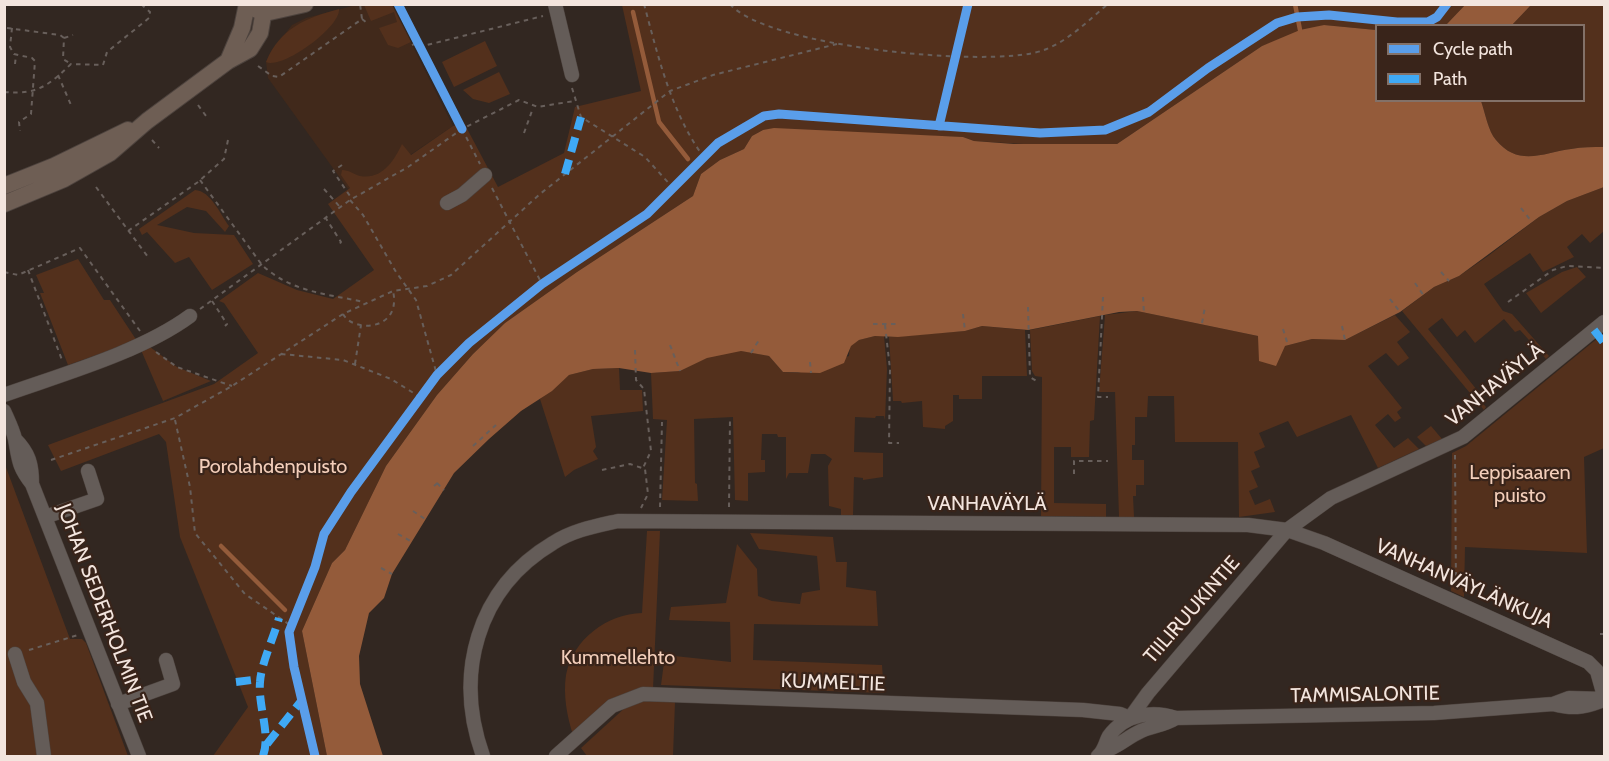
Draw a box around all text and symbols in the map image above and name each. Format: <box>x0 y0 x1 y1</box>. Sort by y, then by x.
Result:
legend <box>1375 24 1585 102</box>
text: Cycle path <box>1433 38 1513 60</box>
text: Path <box>1433 68 1467 90</box>
street label: VANHAVÄYLÄ <box>1441 338 1549 432</box>
park label: Porolahdenpuisto <box>199 455 347 479</box>
park label: Leppisaaren puisto <box>1469 461 1571 508</box>
street label: VANHAVÄYLÄ <box>927 492 1047 516</box>
street label: JOHAN SEDERHOLMIN TIE <box>51 500 157 726</box>
street label: VANHANVÄYLÄNKUJA <box>1372 534 1556 634</box>
street label: TIILIRUUKINTIE <box>1139 551 1245 669</box>
park label: Kummellehto <box>561 646 675 670</box>
street label: KUMMELTIE <box>780 669 886 697</box>
street label: TAMMISALONTIE <box>1290 682 1440 708</box>

